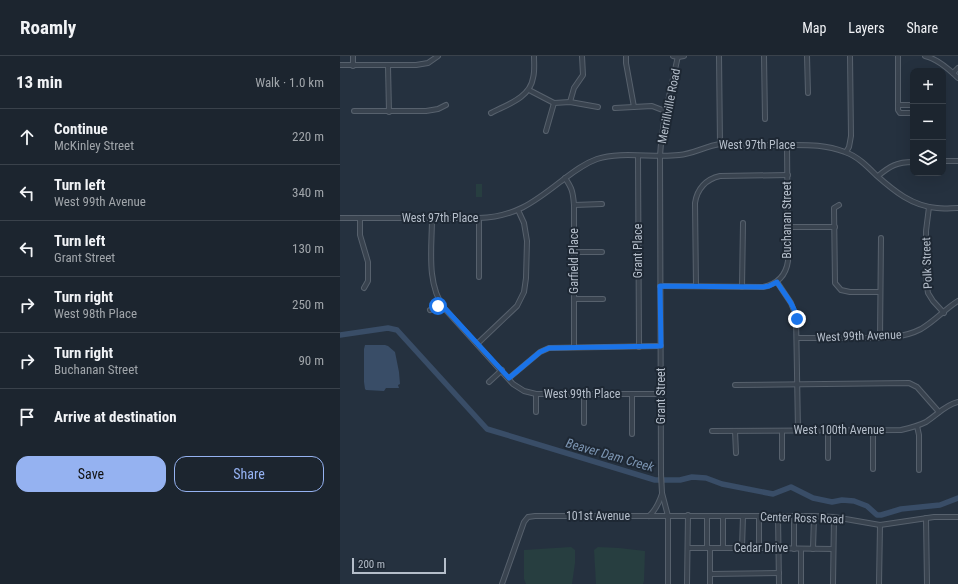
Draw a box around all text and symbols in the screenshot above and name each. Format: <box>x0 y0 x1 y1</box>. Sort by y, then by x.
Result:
text: Roamly <box>20 16 76 39</box>
text: Map <box>802 20 826 36</box>
text: Layers <box>848 20 885 36</box>
text: Share <box>907 20 938 36</box>
street label: Merrillville Road <box>655 67 683 145</box>
map controls <box>910 68 946 176</box>
button: + <box>910 68 946 104</box>
text: 13 min <box>16 72 62 92</box>
text: Walk · 1.0 km <box>255 75 324 90</box>
button: − <box>910 104 946 140</box>
text: Continue <box>54 120 108 138</box>
icon: ahead <box>16 126 38 148</box>
text: 220 m <box>292 129 324 144</box>
text: McKinley Street <box>54 138 134 153</box>
street label: West 97th Place <box>719 138 796 152</box>
button: layers <box>910 140 946 176</box>
text: Turn left <box>54 176 105 194</box>
street label: Buchanan Street <box>780 181 794 259</box>
icon: left <box>16 182 38 204</box>
text: 340 m <box>292 185 324 200</box>
text: West 99th Avenue <box>54 194 146 209</box>
street label: West 97th Place <box>402 211 479 225</box>
street label: Grant Place <box>631 223 645 278</box>
street label: Garfield Place <box>567 228 581 294</box>
text: Turn left <box>54 232 105 250</box>
street label: Polk Street <box>919 237 935 289</box>
icon: left <box>16 238 38 260</box>
text: 130 m <box>292 241 324 256</box>
text: Grant Street <box>54 250 115 265</box>
text: Turn right <box>54 288 113 306</box>
icon: right <box>16 294 38 316</box>
text: 250 m <box>292 297 324 312</box>
route start <box>429 297 447 315</box>
text: West 98th Place <box>54 306 137 321</box>
route end <box>788 310 806 328</box>
street label: West 99th Avenue <box>816 328 902 344</box>
text: Turn right <box>54 344 113 362</box>
icon: right <box>16 350 38 372</box>
text: 90 m <box>298 353 324 368</box>
text: Buchanan Street <box>54 362 138 377</box>
street label: Grant Street <box>654 367 668 424</box>
street label: West 99th Place <box>544 387 621 401</box>
icon: arrive <box>16 406 38 428</box>
text: Arrive at destination <box>54 408 177 426</box>
street label: West 100th Avenue <box>794 423 885 437</box>
water label: Beaver Dam Creek <box>564 435 656 475</box>
button: Save <box>16 456 166 492</box>
button: Share <box>174 456 324 492</box>
street label: 101st Avenue <box>566 509 630 523</box>
street label: Center Ross Road <box>760 510 844 526</box>
street label: Cedar Drive <box>734 541 789 555</box>
scale bar <box>352 556 446 575</box>
text: 200 m <box>358 558 385 571</box>

